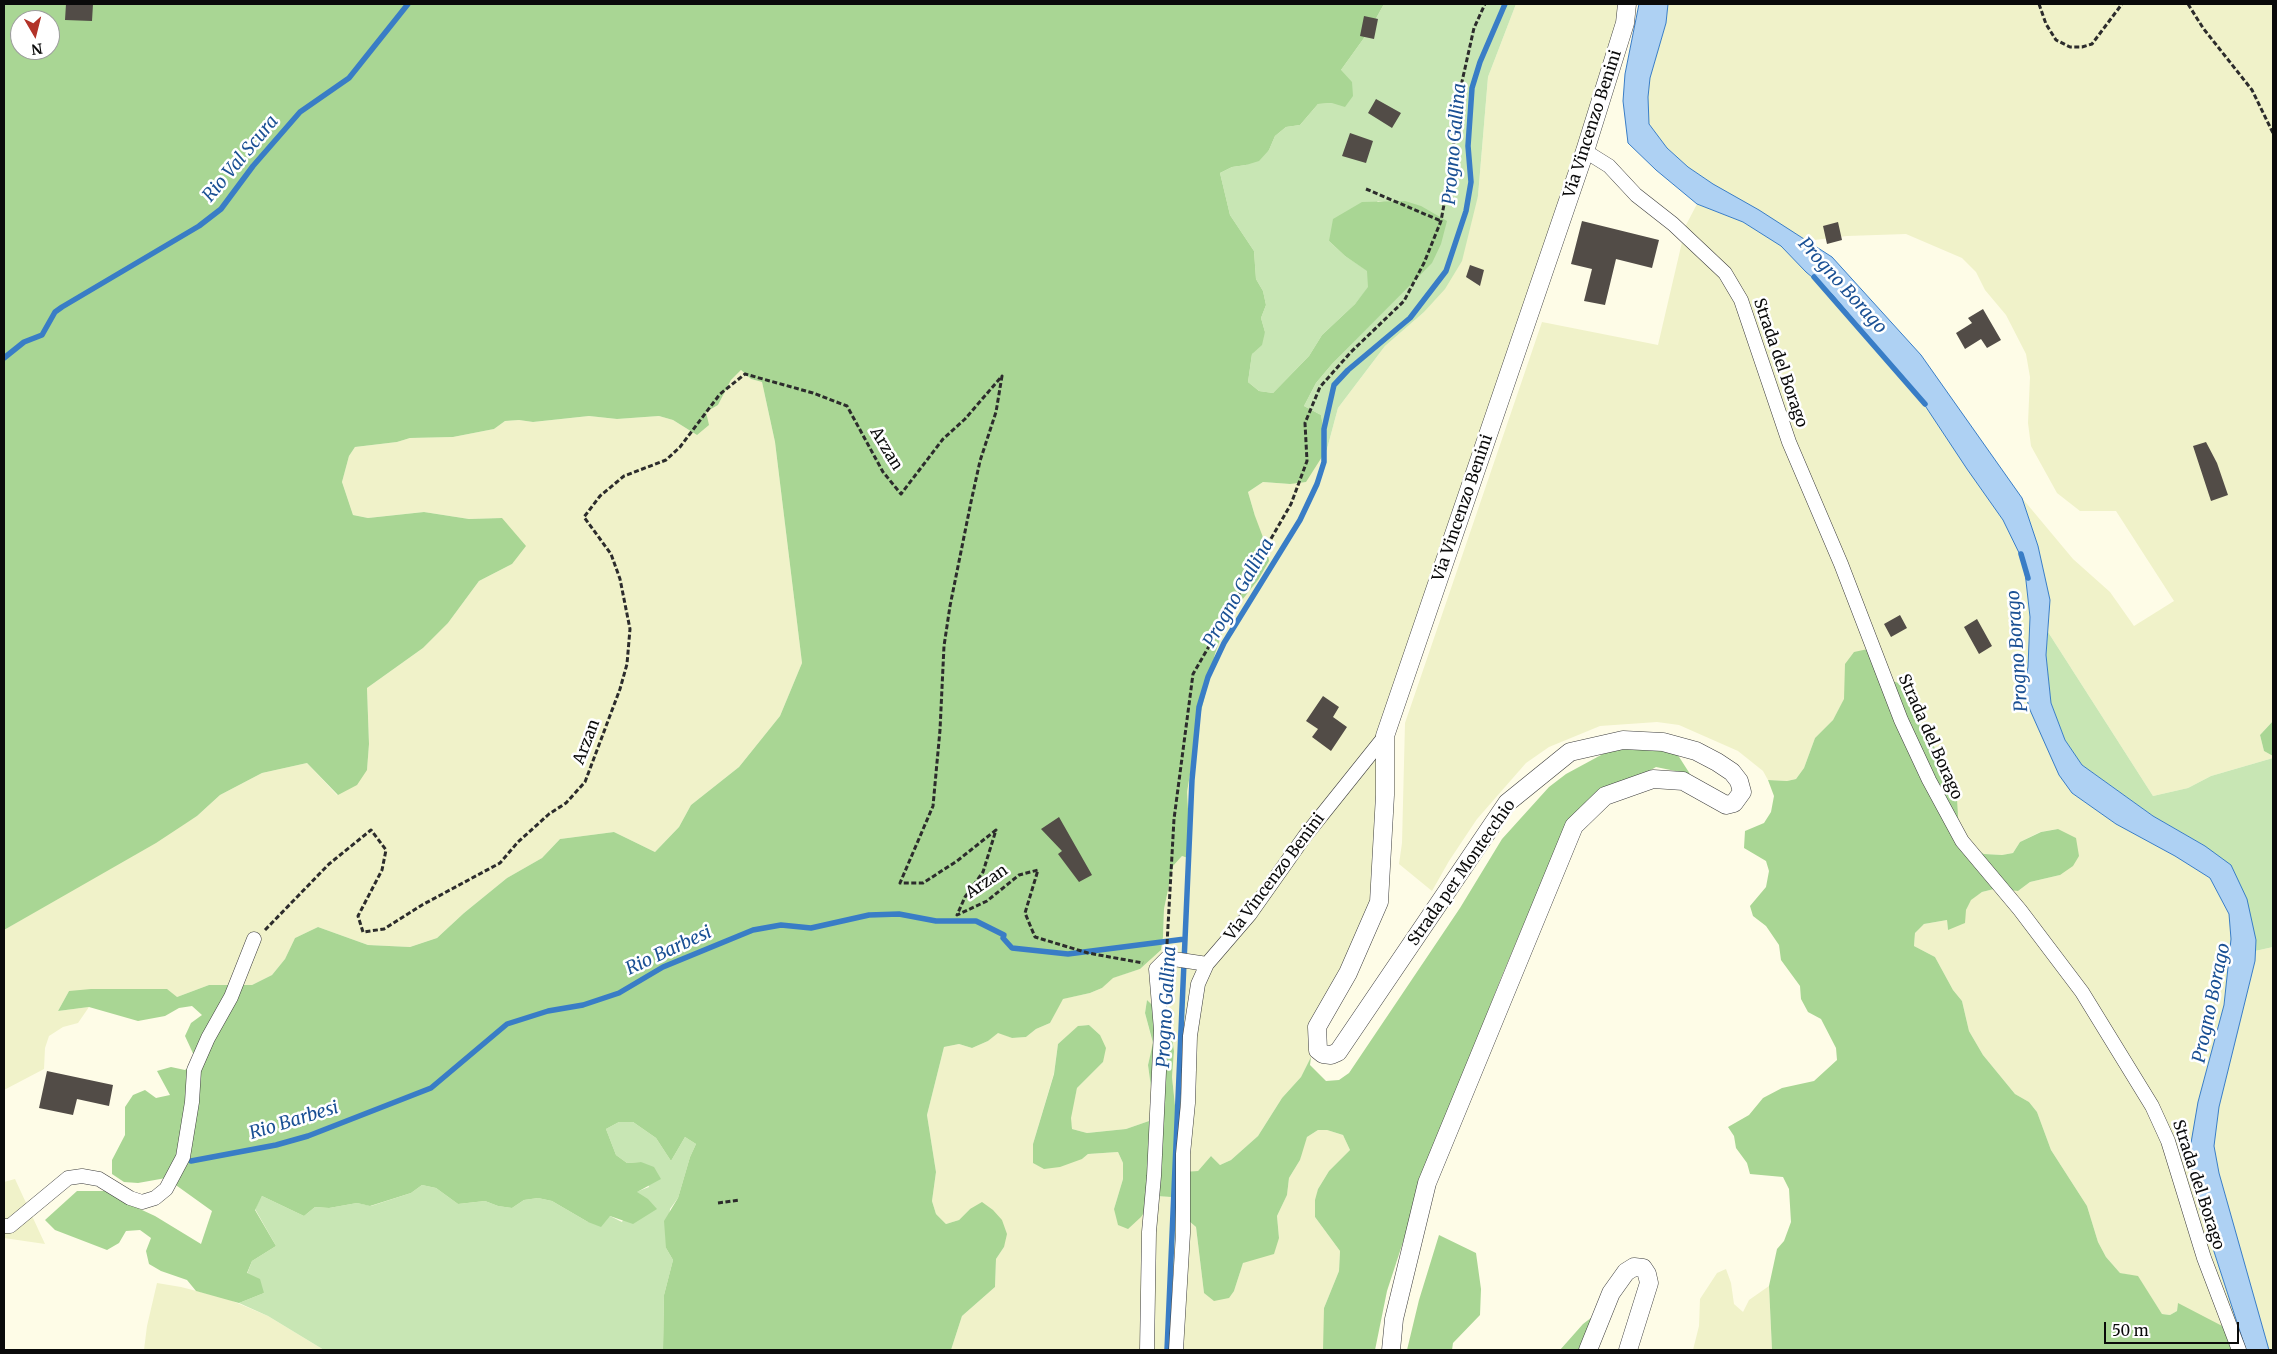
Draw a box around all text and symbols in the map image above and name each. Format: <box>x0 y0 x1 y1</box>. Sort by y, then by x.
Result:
north arrow <box>10 10 60 60</box>
text: N <box>30 39 44 59</box>
street label: Via Vincenzo Benini <box>1560 48 1626 200</box>
water label: Progno Gallina <box>1439 82 1471 206</box>
water label: Rio Val Scura <box>199 111 283 207</box>
water label: Progno Borago <box>1793 234 1891 338</box>
street label: Strada del Borago <box>1749 296 1811 430</box>
street label: Arzan <box>866 424 906 474</box>
street label: Via Vincenzo Benini <box>1429 432 1497 584</box>
water label: Progno Gallina <box>1199 535 1279 651</box>
water label: Progno Borago <box>2003 589 2033 713</box>
street label: Strada del Borago <box>1894 671 1966 803</box>
street label: Arzan <box>570 717 604 767</box>
street label: Strada per Montecchio <box>1404 796 1520 950</box>
street label: Via Vincenzo Benini <box>1221 810 1329 944</box>
street label: Arzan <box>962 861 1012 903</box>
water label: Rio Barbesi <box>623 922 715 980</box>
water label: Progno Borago <box>2189 941 2235 1065</box>
water label: Progno Gallina <box>1153 945 1181 1069</box>
water label: Rio Barbesi <box>247 1097 341 1145</box>
street label: Strada del Borago <box>2168 1118 2228 1252</box>
scale bar <box>2107 1312 2242 1344</box>
text: 50 m <box>2112 1321 2149 1340</box>

